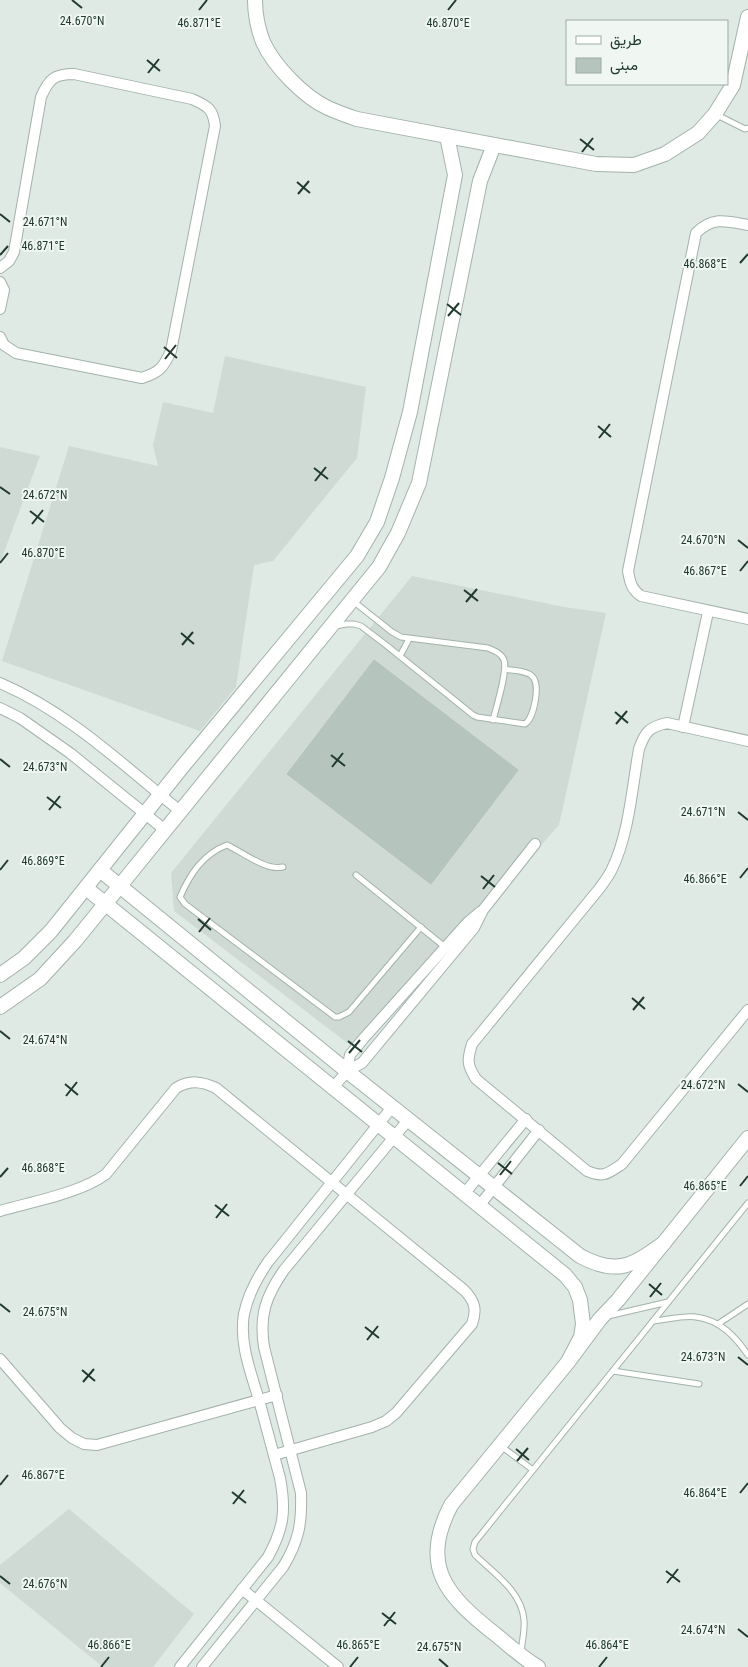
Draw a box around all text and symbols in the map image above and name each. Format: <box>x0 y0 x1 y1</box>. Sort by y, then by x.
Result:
text: 24.670°N <box>60 14 104 28</box>
text: 46.871°E <box>177 16 221 30</box>
text: 46.870°E <box>426 16 470 30</box>
legend <box>566 20 728 85</box>
text: طريق <box>610 31 642 50</box>
text: مبنى <box>610 56 638 75</box>
text: 24.671°N <box>23 215 67 229</box>
text: 46.871°E <box>21 239 65 253</box>
text: 46.868°E <box>683 257 727 271</box>
text: 24.672°N <box>23 488 67 502</box>
text: 24.670°N <box>681 533 725 547</box>
text: 46.870°E <box>21 546 65 560</box>
text: 46.867°E <box>683 564 727 578</box>
text: 24.673°N <box>23 760 67 774</box>
text: 24.671°N <box>681 805 725 819</box>
text: 46.869°E <box>21 854 65 868</box>
text: 46.866°E <box>683 872 727 886</box>
text: 24.674°N <box>23 1033 67 1047</box>
text: 24.672°N <box>681 1078 725 1092</box>
text: 46.868°E <box>21 1161 65 1175</box>
text: 46.865°E <box>683 1179 727 1193</box>
text: 24.675°N <box>23 1305 67 1319</box>
text: 24.673°N <box>681 1350 725 1364</box>
text: 46.867°E <box>21 1468 65 1482</box>
text: 46.864°E <box>683 1486 727 1500</box>
text: 24.676°N <box>23 1577 67 1591</box>
text: 24.674°N <box>681 1623 725 1637</box>
text: 46.866°E <box>87 1638 131 1652</box>
text: 46.865°E <box>336 1638 380 1652</box>
text: 46.864°E <box>585 1638 629 1652</box>
text: 24.675°N <box>417 1640 461 1654</box>

